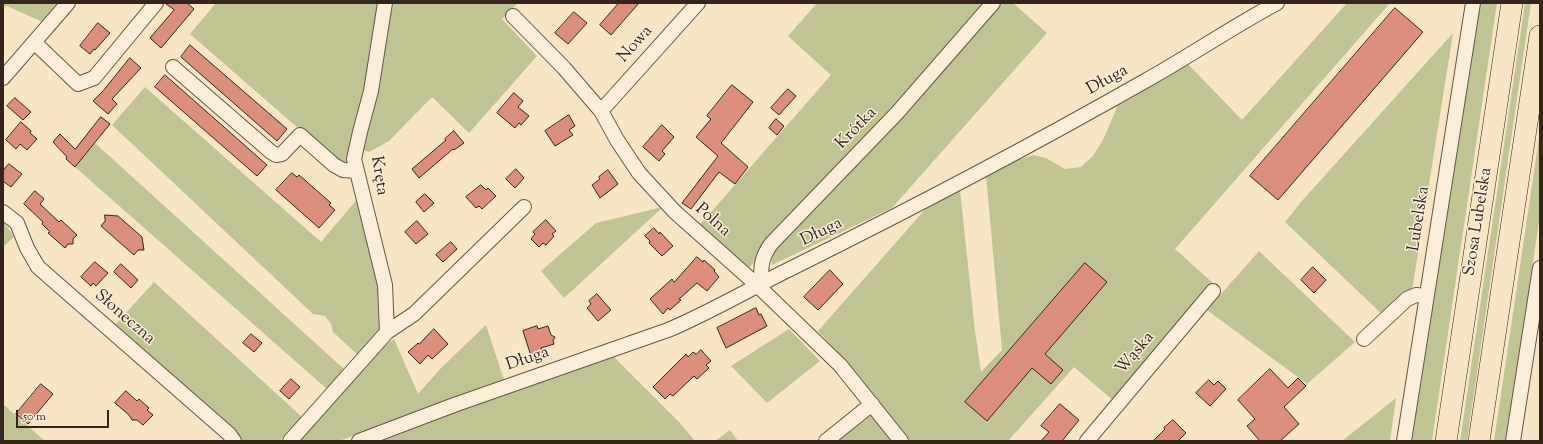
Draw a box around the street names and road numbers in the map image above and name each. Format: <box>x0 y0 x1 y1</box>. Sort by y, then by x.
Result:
street label: Nowa <box>614 22 658 68</box>
street label: Długa <box>1084 61 1132 101</box>
street label: Krótka <box>832 104 882 154</box>
street label: Kręta <box>365 155 391 197</box>
street label: Szosa Lubelska <box>1460 166 1498 278</box>
street label: Lubelska <box>1405 185 1435 253</box>
street label: Polna <box>690 200 734 242</box>
street label: Długa <box>798 214 846 252</box>
street label: Słoneczna <box>89 286 159 350</box>
street label: Wąska <box>1112 328 1160 380</box>
street label: Długa <box>504 343 552 377</box>

